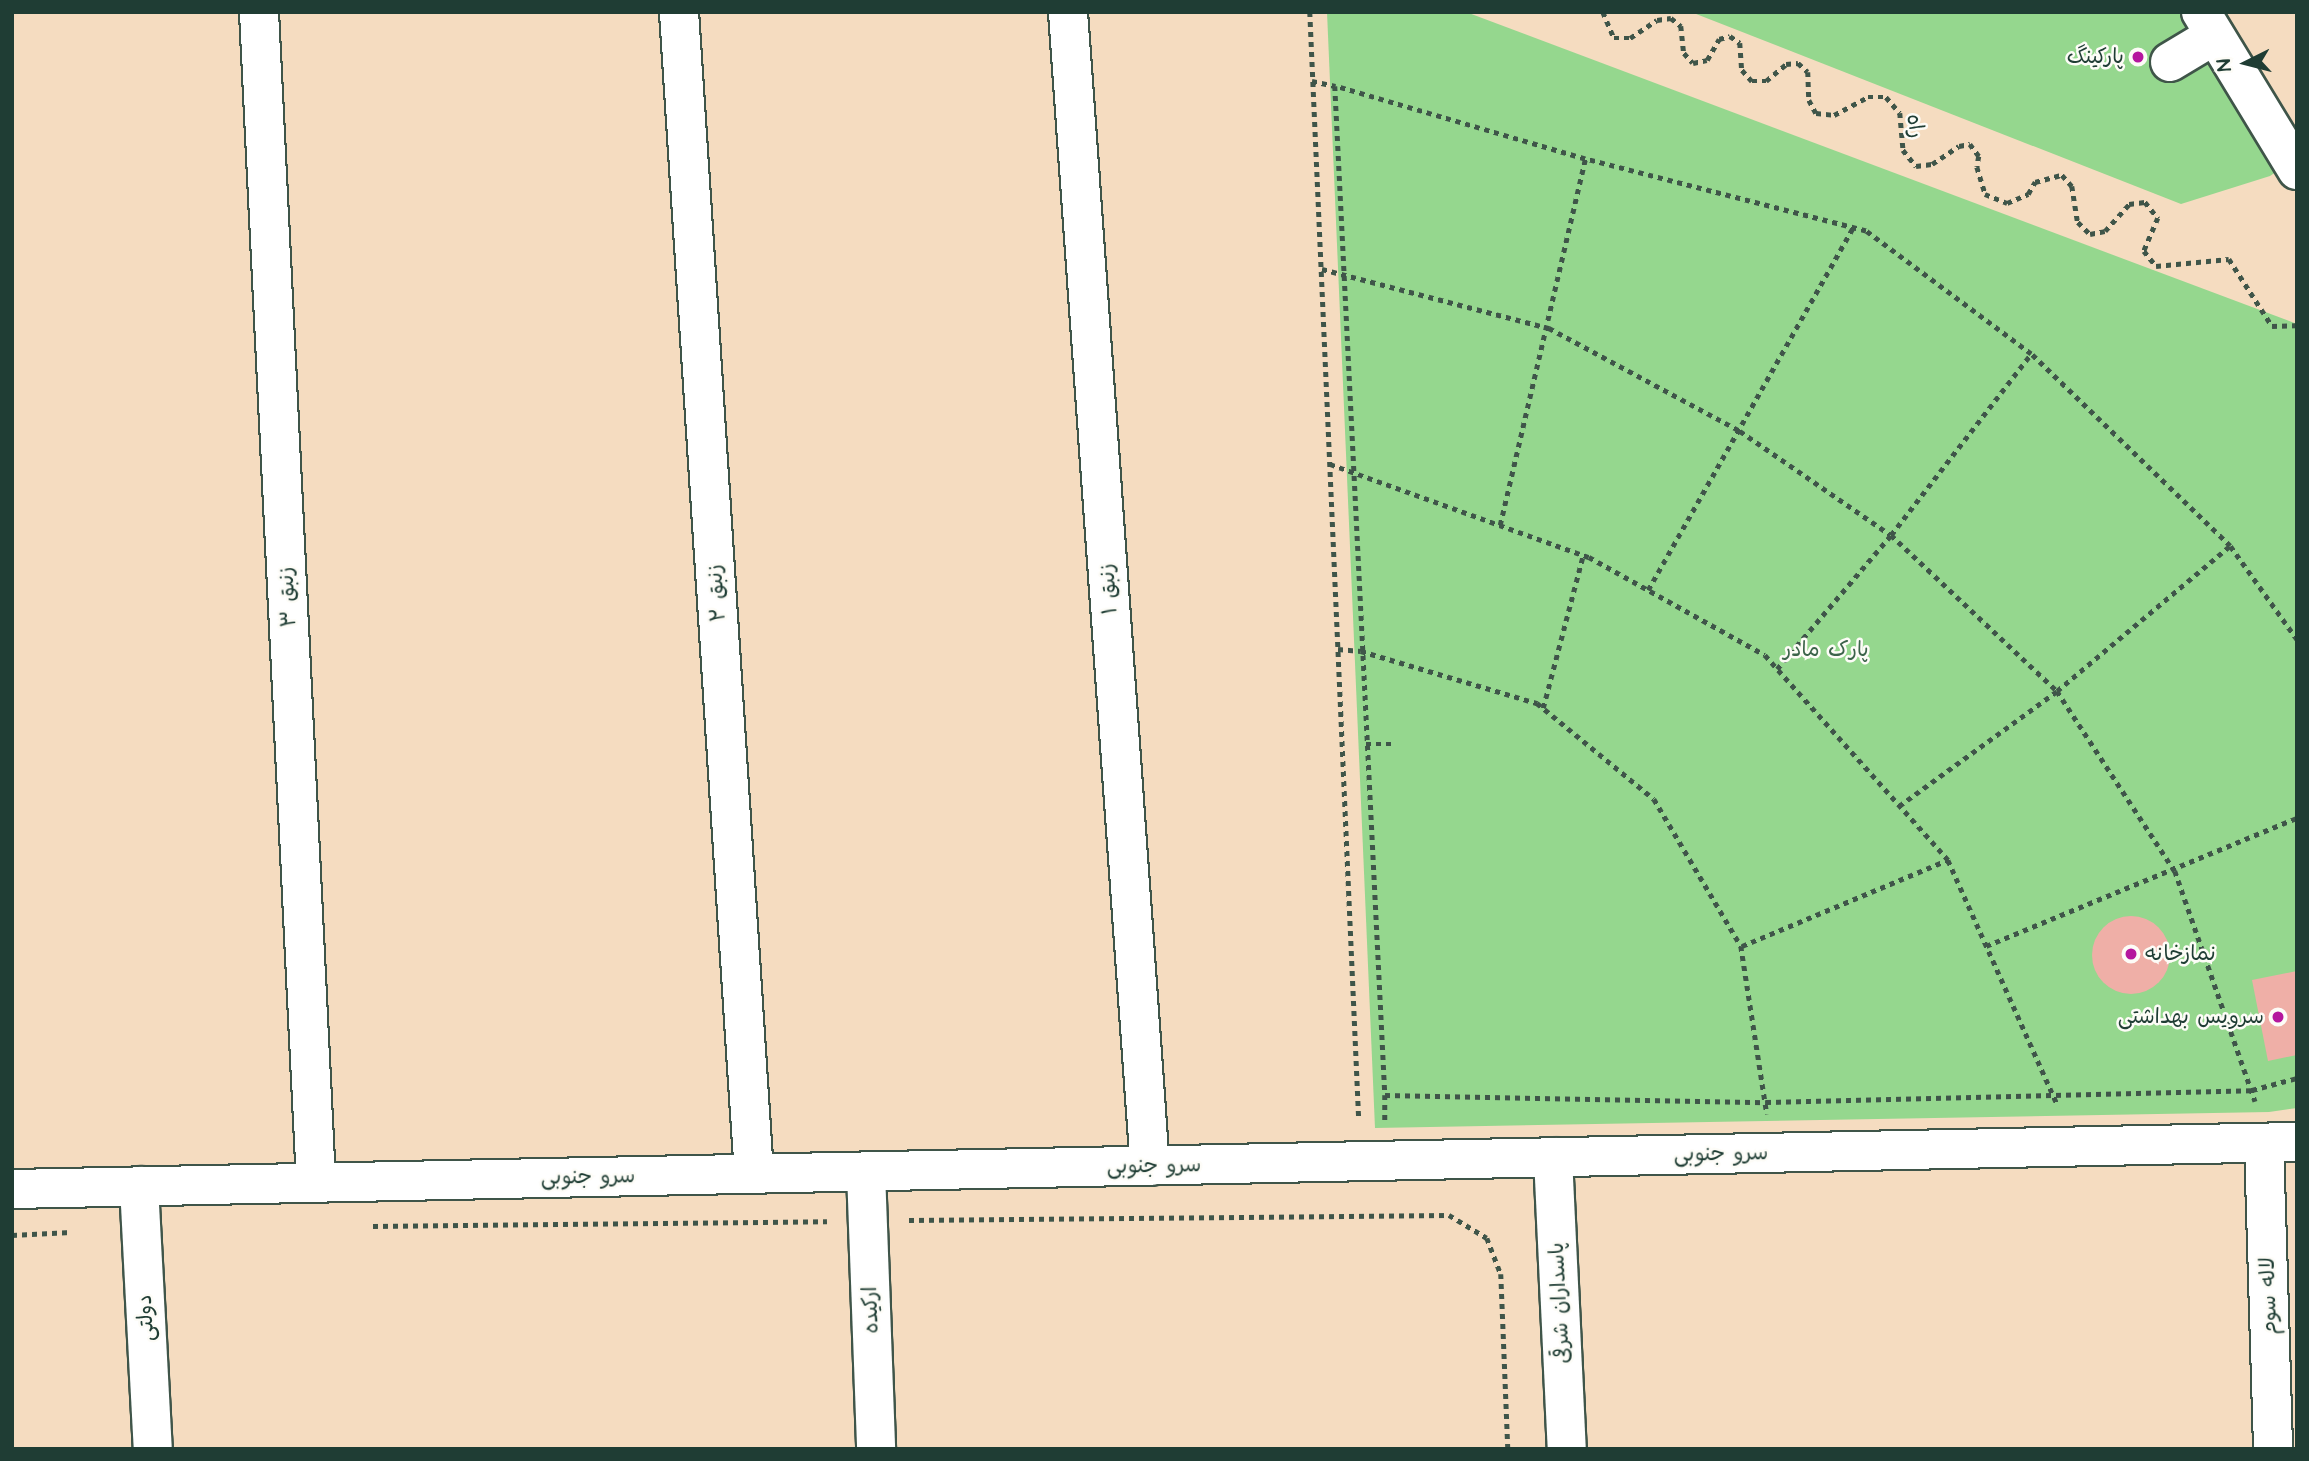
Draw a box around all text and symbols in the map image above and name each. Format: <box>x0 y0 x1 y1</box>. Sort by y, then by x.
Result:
north arrow <box>2211 28 2281 98</box>
place label: پارکینگ <box>2067 44 2124 70</box>
marker: پارکینگ <box>2130 49 2146 65</box>
text: N <box>2211 58 2239 73</box>
street label: راه <box>1901 112 1929 140</box>
street label: زنبق ۲ <box>702 563 732 623</box>
street label: زنبق ۱ <box>1095 563 1123 615</box>
street label: زنبق ۳ <box>274 566 302 628</box>
park label: پارک مادر <box>1783 637 1869 663</box>
place label: نمازخانه <box>2145 941 2216 967</box>
marker: نمازخانه <box>2123 946 2139 962</box>
place label: سرویس بهداشتی <box>2118 1004 2264 1030</box>
marker: سرویس بهداشتی <box>2270 1009 2286 1025</box>
street label: سرو جنوبی <box>1673 1141 1769 1167</box>
street label: سرو جنوبی <box>1106 1153 1202 1179</box>
street label: سرو جنوبی <box>540 1164 636 1190</box>
street label: پاسداران شرقی <box>1544 1242 1576 1364</box>
street label: لاله سوم <box>2255 1257 2283 1335</box>
street label: ارکیده <box>858 1286 884 1334</box>
street label: دولتی <box>132 1294 160 1342</box>

